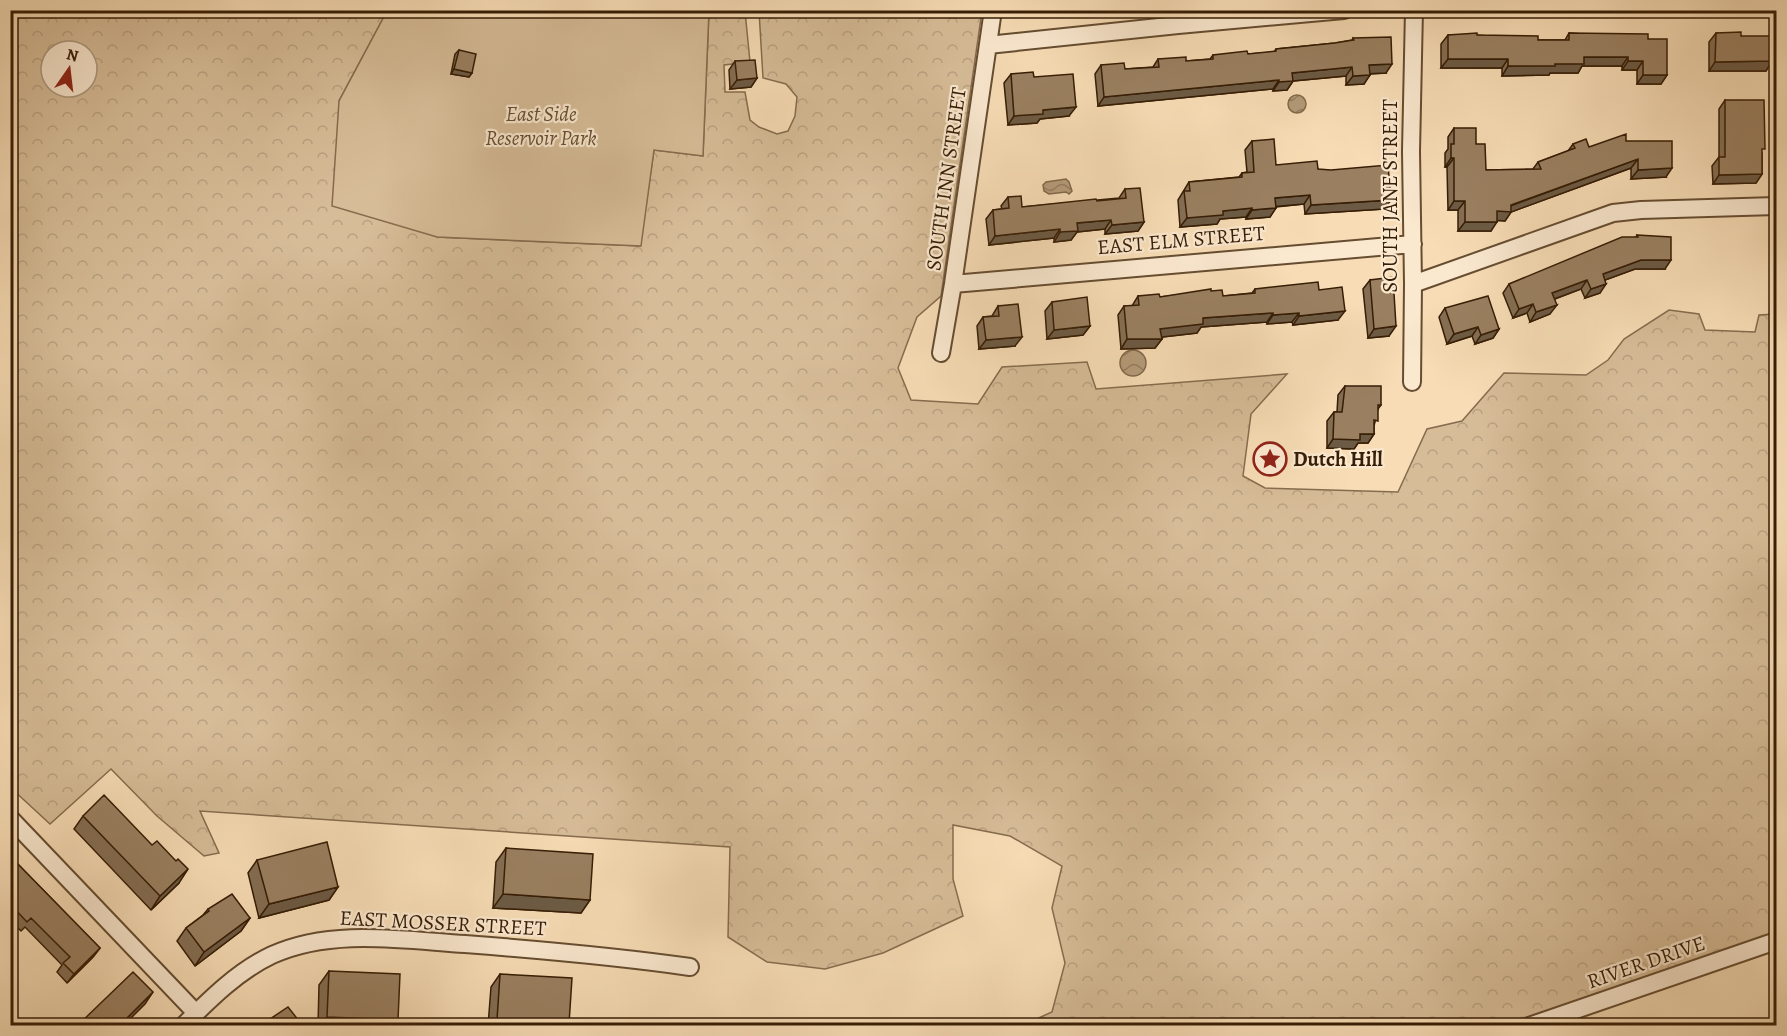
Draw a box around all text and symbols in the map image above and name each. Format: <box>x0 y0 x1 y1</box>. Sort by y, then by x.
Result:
north arrow <box>39 39 99 99</box>
text: N <box>64 43 81 68</box>
street label: SOUTH INN STREET <box>919 85 973 273</box>
street label: SOUTH JANE STREET <box>1376 99 1404 293</box>
park label: East Side Reservoir Park <box>485 100 597 152</box>
street label: EAST ELM STREET <box>1096 219 1267 261</box>
place icon: Dutch Hill <box>1252 441 1288 477</box>
place label: Dutch Hill <box>1293 445 1383 473</box>
street label: EAST MOSSER STREET <box>339 904 548 942</box>
street label: RIVER DRIVE <box>1583 929 1709 995</box>

